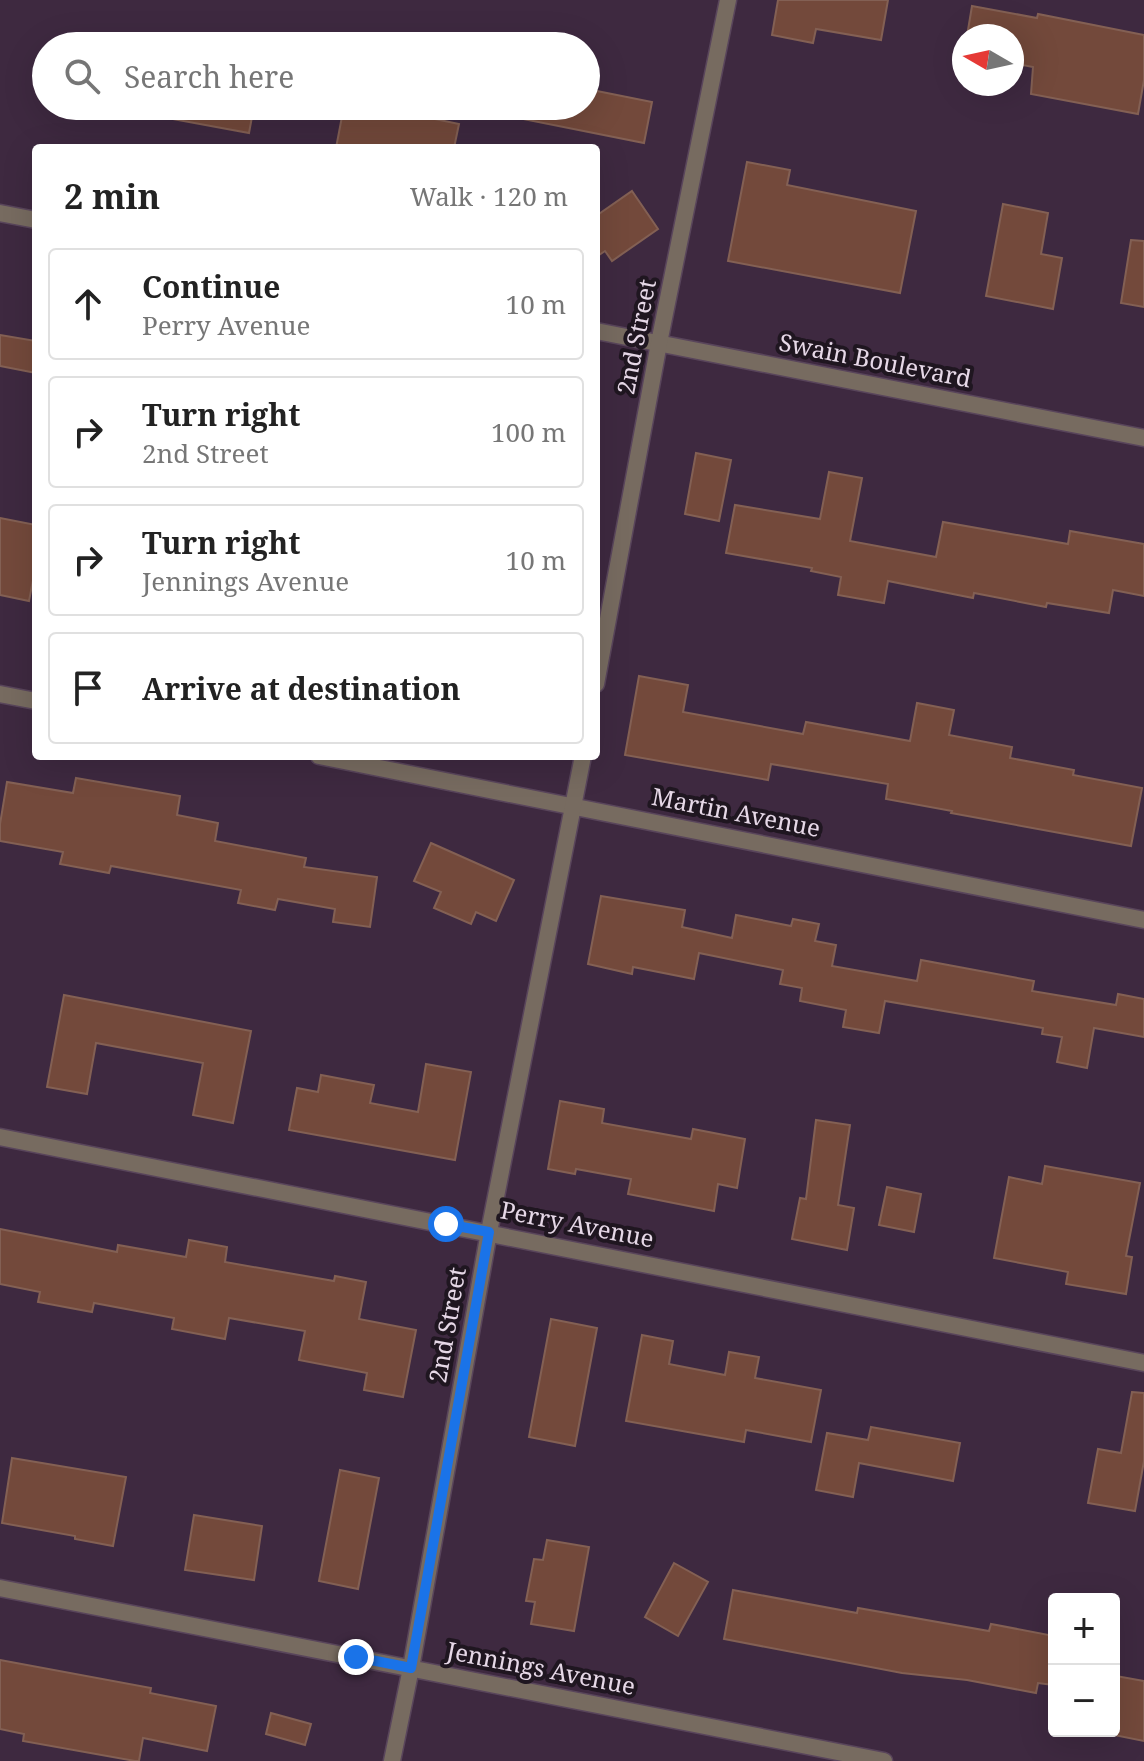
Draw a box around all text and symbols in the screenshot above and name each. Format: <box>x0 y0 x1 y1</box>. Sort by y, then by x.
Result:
north arrow <box>952 24 1024 96</box>
search box <box>32 32 600 120</box>
icon: search <box>60 54 104 98</box>
text: Search here <box>124 56 294 97</box>
text: 2 min <box>64 173 160 219</box>
text: Walk · 120 m <box>410 178 568 214</box>
text: Continue <box>142 266 280 307</box>
street label: 2nd Street <box>608 276 663 397</box>
icon: ahead <box>66 282 110 326</box>
text: 10 m <box>506 286 566 322</box>
text: Perry Avenue <box>142 307 310 343</box>
street label: Swain Boulevard <box>776 325 974 394</box>
text: Turn right <box>142 394 300 435</box>
icon: right <box>66 410 110 454</box>
text: 100 m <box>491 414 566 450</box>
text: 2nd Street <box>142 435 269 471</box>
text: Turn right <box>142 522 300 563</box>
icon: right <box>66 538 110 582</box>
text: 10 m <box>506 542 566 578</box>
text: Jennings Avenue <box>142 563 349 599</box>
icon: arrive <box>66 666 110 710</box>
text: Arrive at destination <box>142 668 461 709</box>
street label: Martin Avenue <box>649 779 823 844</box>
street label: Perry Avenue <box>498 1192 657 1255</box>
route start <box>428 1206 464 1242</box>
street label: 2nd Street <box>420 1264 473 1385</box>
map controls <box>1048 1593 1120 1737</box>
button: + <box>1048 1593 1120 1665</box>
street label: Jennings Avenue <box>443 1633 638 1702</box>
route end <box>338 1639 374 1675</box>
button: − <box>1048 1665 1120 1737</box>

